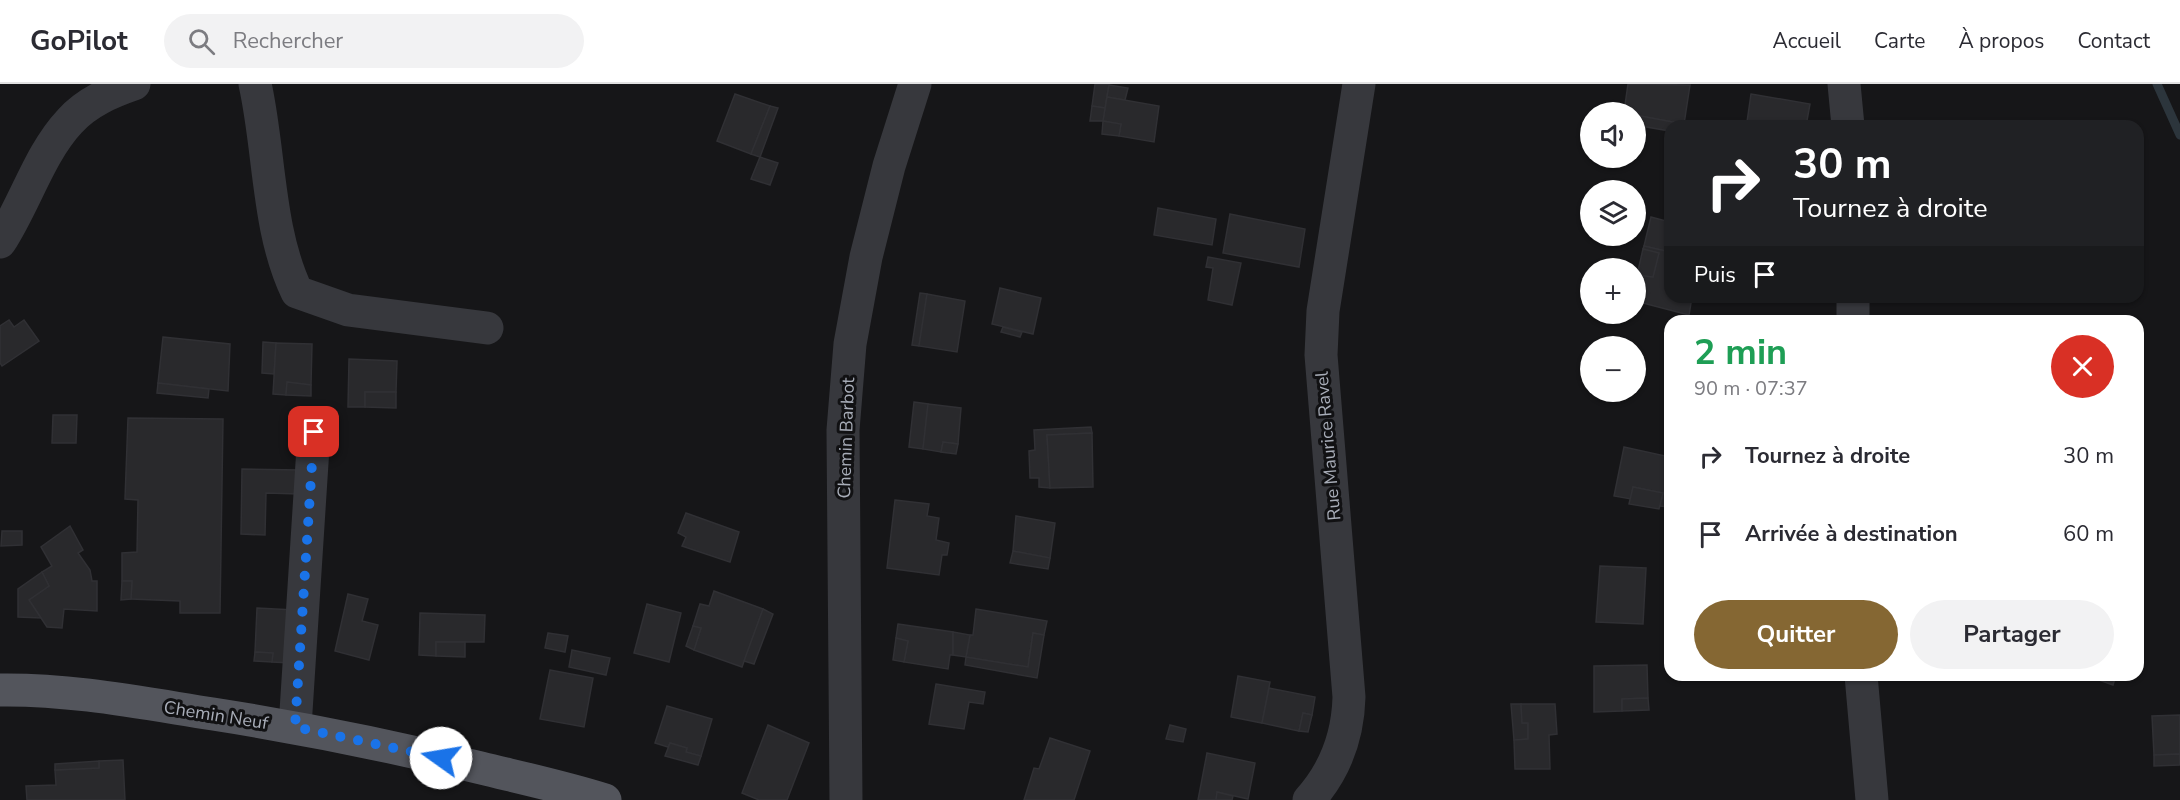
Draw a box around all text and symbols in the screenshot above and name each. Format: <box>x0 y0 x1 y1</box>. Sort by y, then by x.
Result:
search box <box>164 14 584 68</box>
text: GoPilot <box>30 22 128 60</box>
icon: search <box>185 25 218 58</box>
text: Rechercher <box>233 26 343 56</box>
text: Accueil <box>1772 27 1841 55</box>
text: Carte <box>1874 27 1925 55</box>
text: À propos <box>1958 27 2044 55</box>
text: Contact <box>2077 27 2150 55</box>
map controls <box>1580 102 1646 402</box>
button: sound <box>1580 102 1646 168</box>
text: 30 m <box>1793 136 1892 193</box>
icon: right <box>1694 144 1772 222</box>
button: layers <box>1580 180 1646 246</box>
text: Tournez à droite <box>1793 190 1988 227</box>
button: + <box>1580 258 1646 324</box>
icon: arrive <box>1748 258 1781 291</box>
text: Puis <box>1694 260 1736 290</box>
text: 2 min <box>1694 328 1787 377</box>
button: close <box>2051 335 2114 398</box>
button: − <box>1580 336 1646 402</box>
street label: Rue Maurice Ravel <box>1309 370 1346 522</box>
text: 90 m · 07:37 <box>1694 375 1808 402</box>
street label: Chemin Barbot <box>832 376 860 499</box>
pin <box>288 406 339 457</box>
icon: arrive <box>297 415 330 448</box>
icon: right <box>1694 440 1727 473</box>
text: Tournez à droite <box>1745 441 1910 471</box>
text: 30 m <box>2063 441 2114 471</box>
icon: arrive <box>1694 518 1727 551</box>
text: Arrivée à destination <box>1745 519 1958 549</box>
text: 60 m <box>2063 519 2114 549</box>
button: Quitter <box>1694 600 1898 669</box>
button: Partager <box>1910 600 2114 669</box>
street label: Chemin Neuf <box>162 695 271 735</box>
position arrow <box>409 726 473 790</box>

